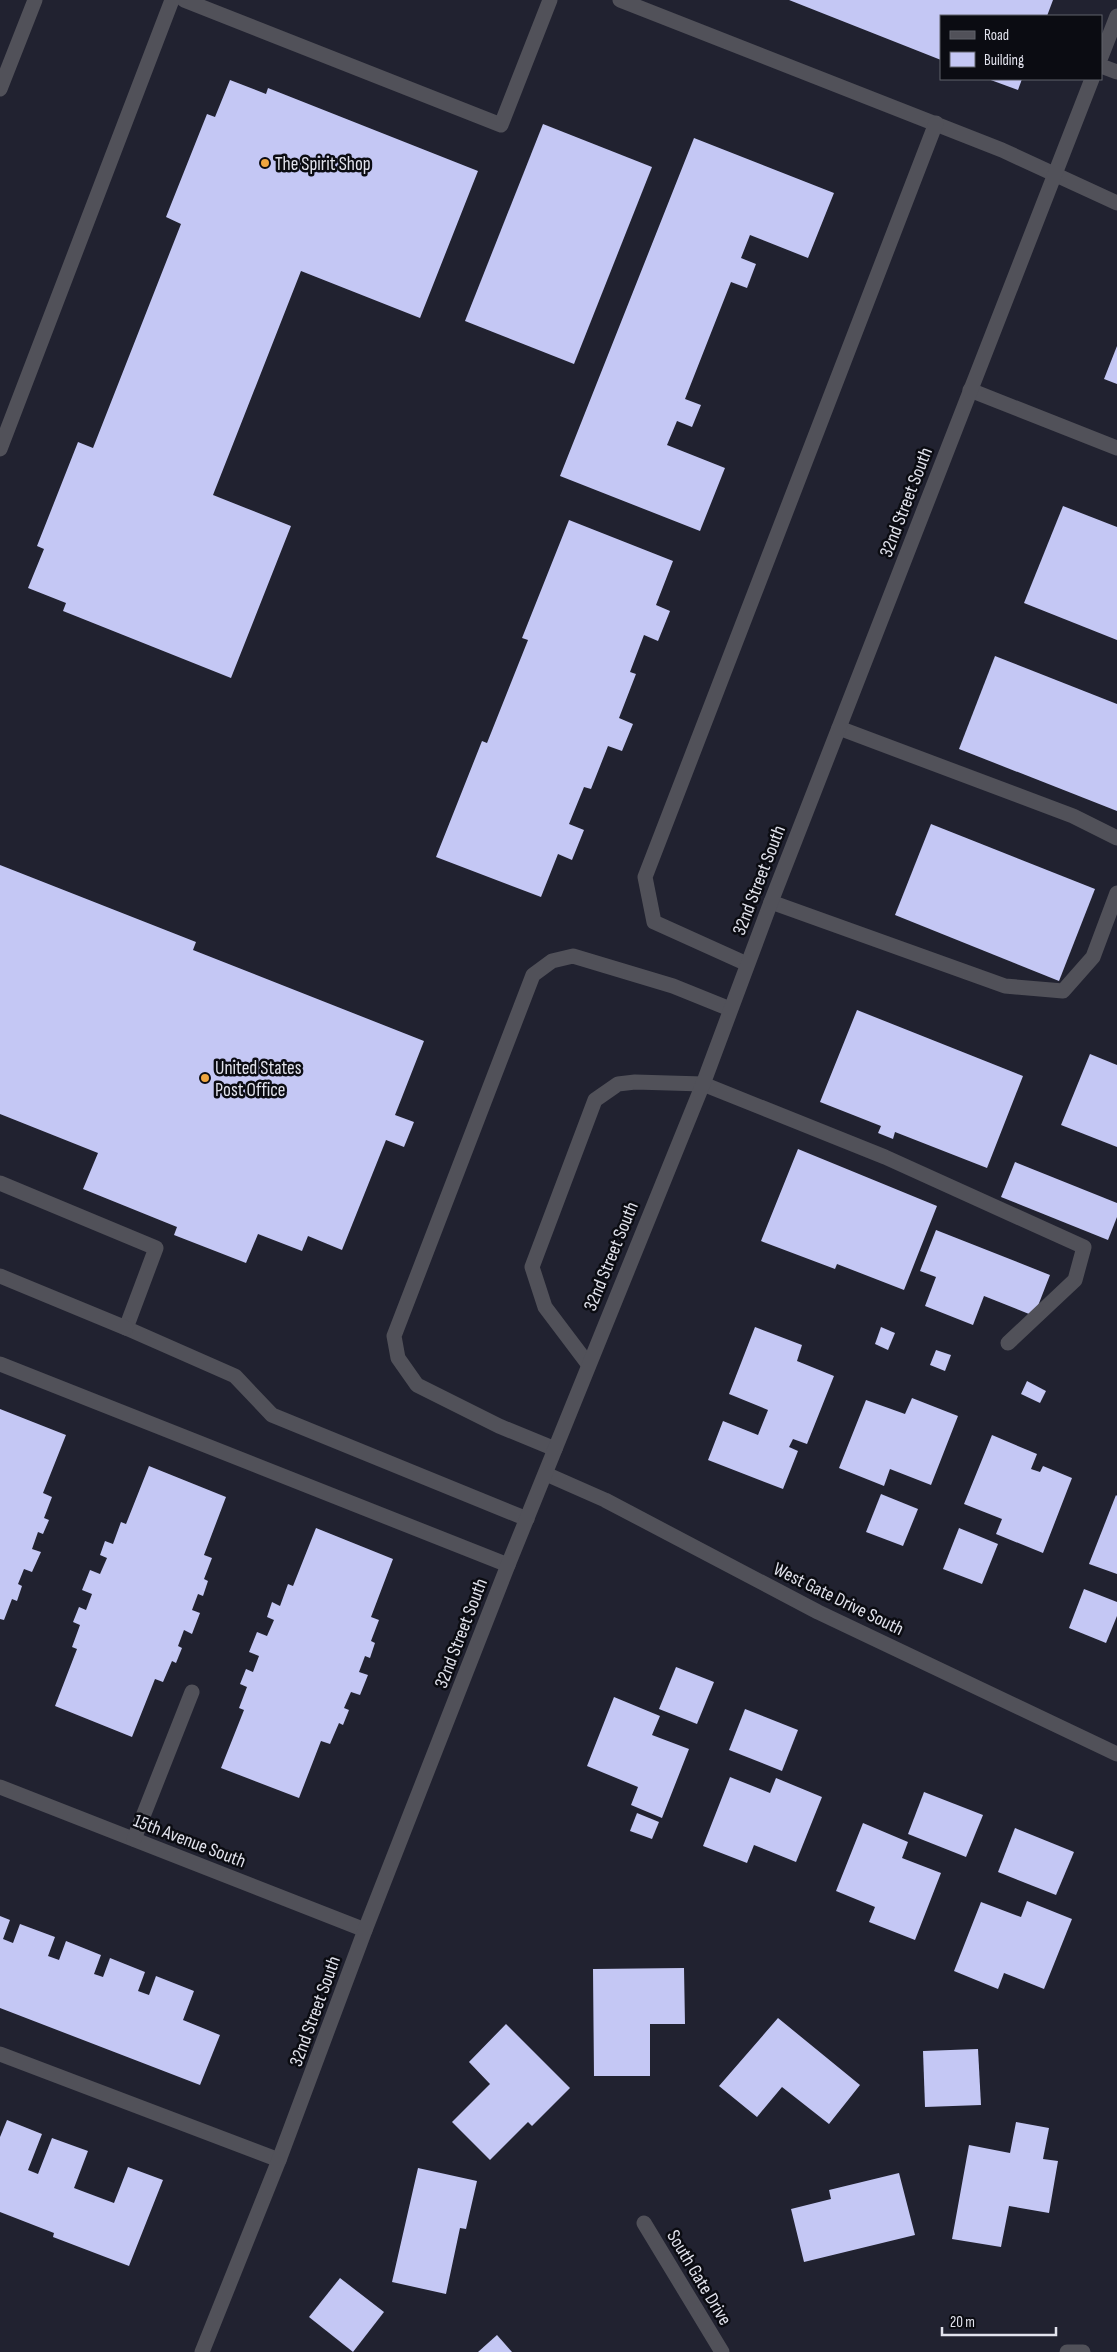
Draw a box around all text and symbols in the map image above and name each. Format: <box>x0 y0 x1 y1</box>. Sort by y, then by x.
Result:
legend <box>940 15 1102 80</box>
text: Road <box>984 26 1009 45</box>
text: Building <box>984 51 1024 70</box>
place label: The Spirit Shop <box>275 153 371 176</box>
marker: The Spirit Shop <box>259 157 271 169</box>
street label: 32nd Street South <box>875 444 938 561</box>
street label: 32nd Street South <box>728 822 791 939</box>
place label: United States Post Office <box>215 1057 302 1102</box>
marker: United States Post Office <box>199 1072 211 1084</box>
street label: 32nd Street South <box>579 1199 644 1315</box>
street label: West Gate Drive South <box>769 1558 907 1641</box>
street label: 32nd Street South <box>430 1575 493 1692</box>
street label: 15th Avenue South <box>130 1809 249 1873</box>
street label: 32nd Street South <box>285 1953 346 2070</box>
street label: South Gate Drive <box>661 2226 736 2330</box>
scale bar <box>942 2304 1056 2336</box>
text: 20 m <box>950 2313 975 2332</box>

